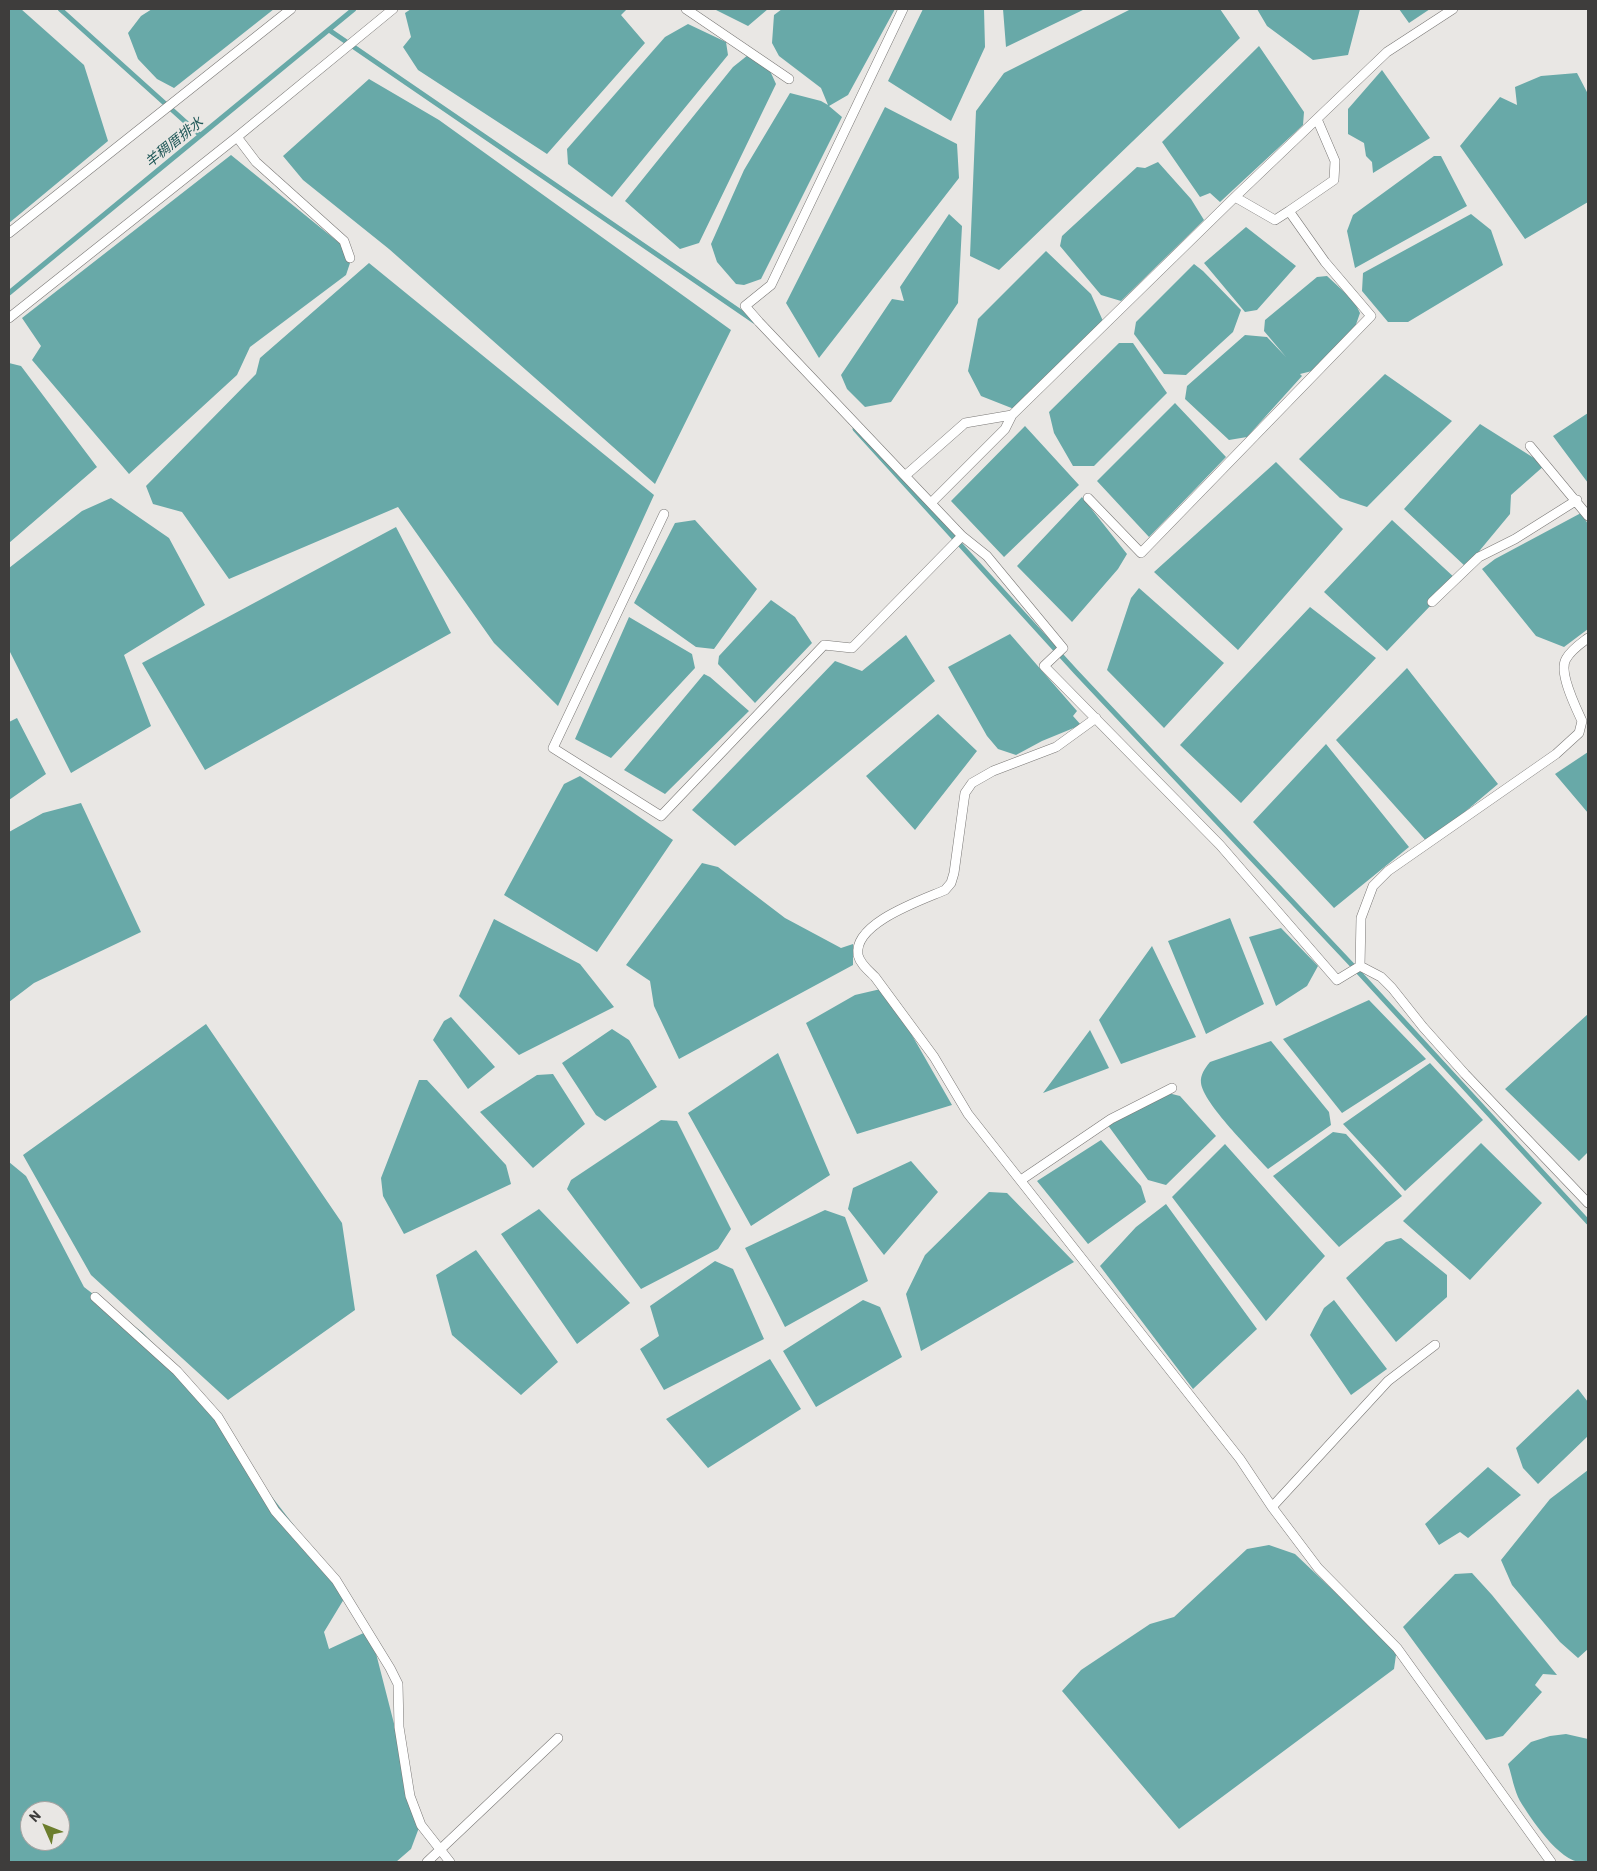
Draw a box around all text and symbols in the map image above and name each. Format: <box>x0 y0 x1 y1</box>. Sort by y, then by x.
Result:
water label: 羊稠厝排水 <box>142 113 206 171</box>
north arrow <box>20 1801 70 1851</box>
text: N <box>25 1807 44 1825</box>

